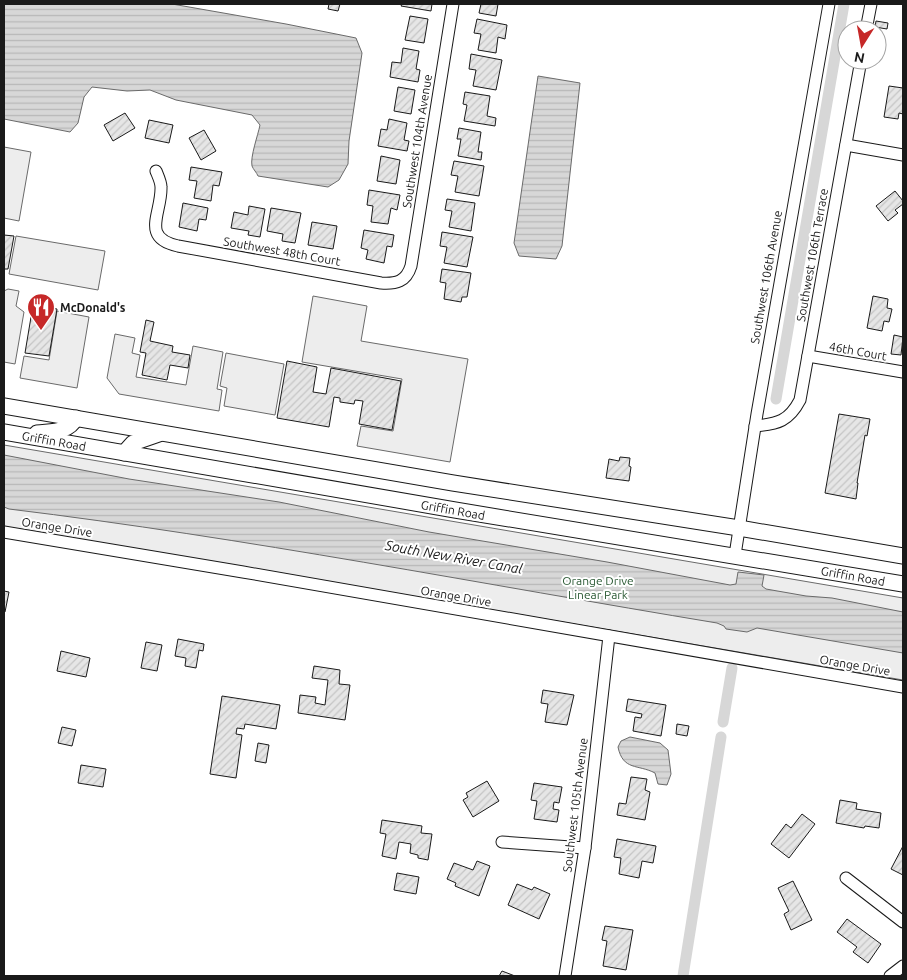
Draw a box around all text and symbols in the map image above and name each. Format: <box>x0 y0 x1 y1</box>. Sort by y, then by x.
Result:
north arrow <box>837 20 887 70</box>
text: N <box>853 49 866 67</box>
street label: Southwest 104th Avenue <box>400 73 434 209</box>
street label: Southwest 106th Terrace <box>794 187 830 323</box>
street label: Southwest 106th Avenue <box>748 209 784 345</box>
street label: Southwest 48th Court <box>222 234 342 268</box>
restaurant icon: McDonald's <box>26 292 56 331</box>
place label: McDonald's <box>60 301 126 314</box>
street label: 46th Court <box>828 340 888 363</box>
street label: Griffin Road <box>21 429 87 453</box>
street label: Griffin Road <box>420 498 486 522</box>
street label: Orange Drive <box>21 515 93 539</box>
water label: South New River Canal <box>383 537 524 577</box>
street label: Griffin Road <box>820 564 886 588</box>
park label: Orange Drive Linear Park <box>562 574 634 601</box>
street label: Orange Drive <box>420 583 492 609</box>
street label: Orange Drive <box>819 652 891 678</box>
street label: Southwest 105th Avenue <box>560 737 590 873</box>

